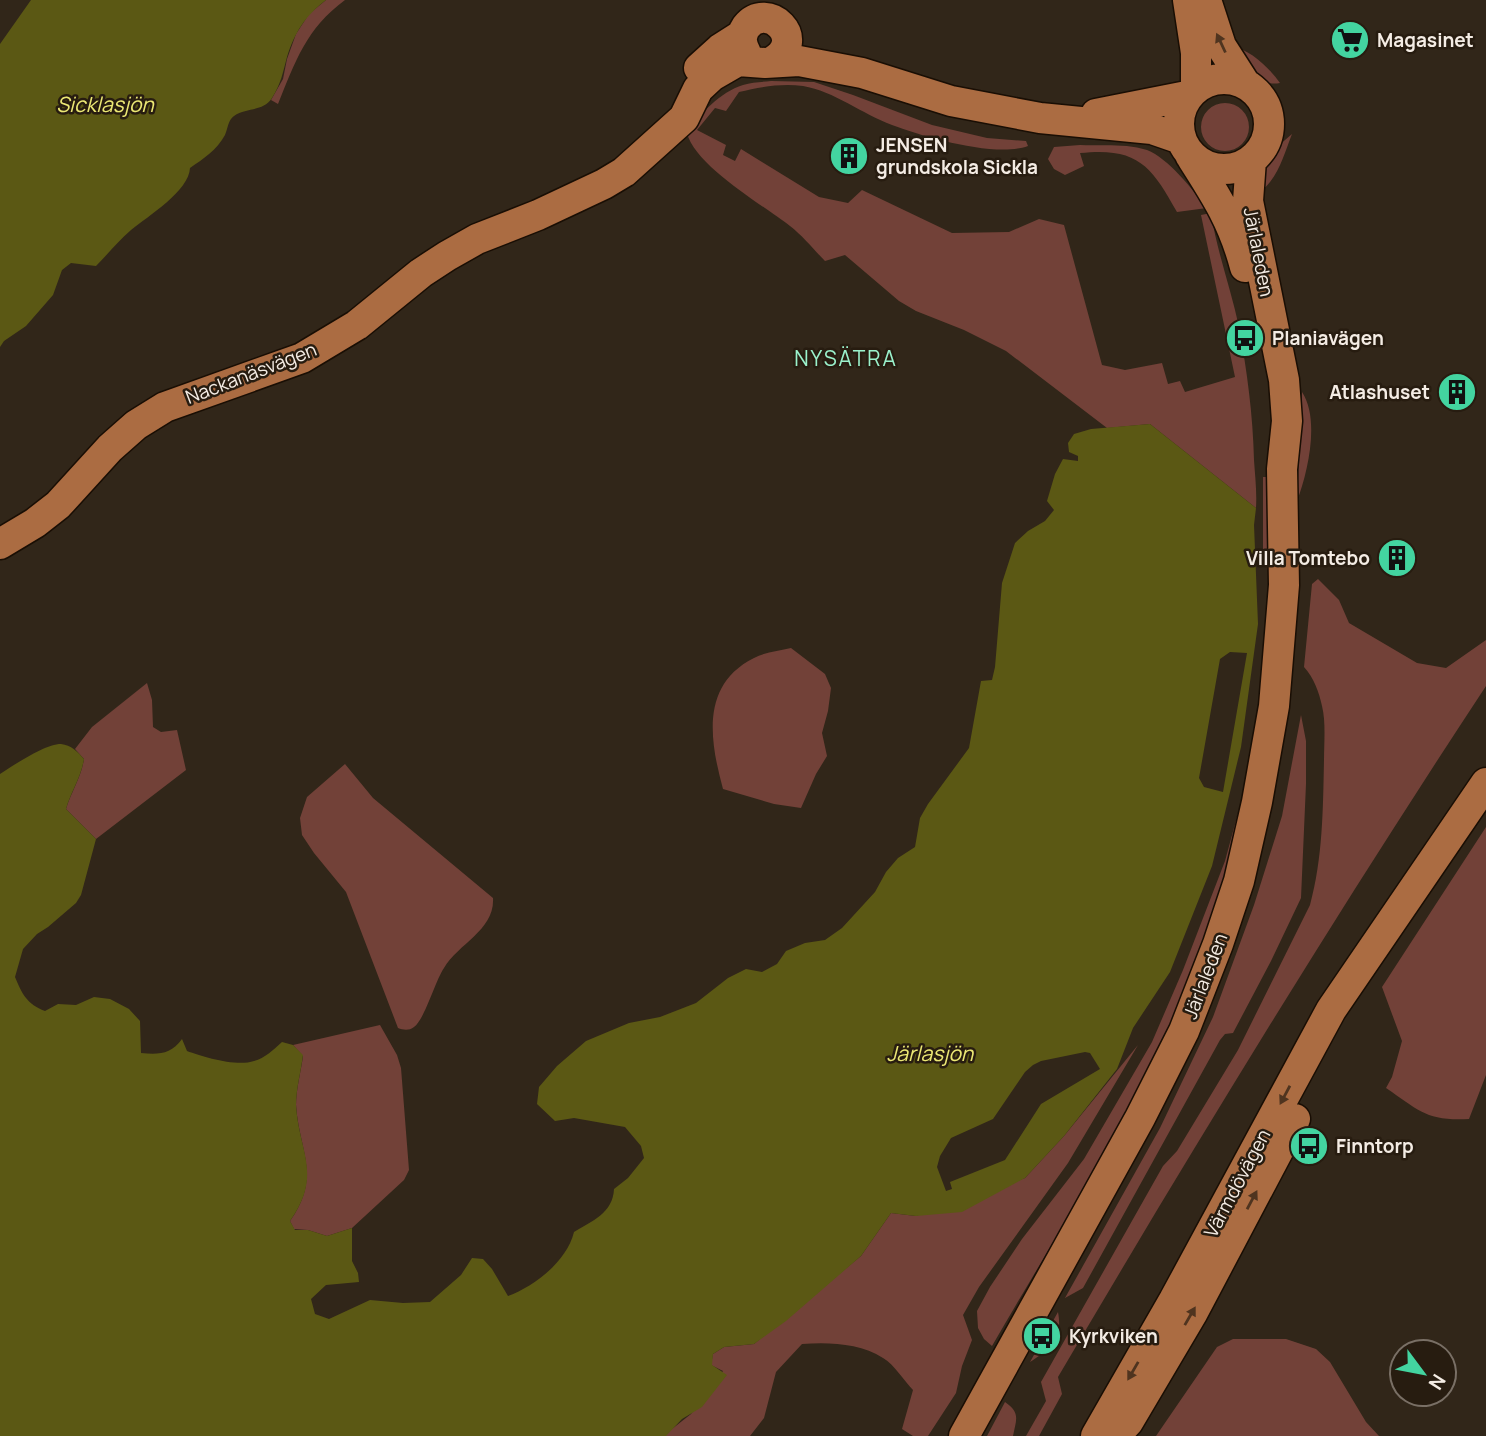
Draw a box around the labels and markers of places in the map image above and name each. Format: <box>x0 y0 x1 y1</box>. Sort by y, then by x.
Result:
supermarket icon: Magasinet <box>1329 19 1371 61</box>
place label: Magasinet <box>1377 27 1474 53</box>
place label: JENSEN grundskola Sickla <box>876 132 1038 180</box>
building icon: JENSEN grundskola Sickla <box>828 135 870 177</box>
bus stop icon: Planiavägen <box>1224 317 1266 359</box>
place label: Planiavägen <box>1272 325 1384 351</box>
building icon: Atlashuset <box>1436 371 1478 413</box>
place label: Atlashuset <box>1329 379 1430 405</box>
building icon: Villa Tomtebo <box>1376 537 1418 579</box>
place label: Villa Tomtebo <box>1246 545 1370 571</box>
bus stop icon: Finntorp <box>1288 1125 1330 1167</box>
place label: Finntorp <box>1336 1133 1414 1159</box>
bus stop icon: Kyrkviken <box>1021 1315 1063 1357</box>
place label: Kyrkviken <box>1069 1323 1158 1349</box>

